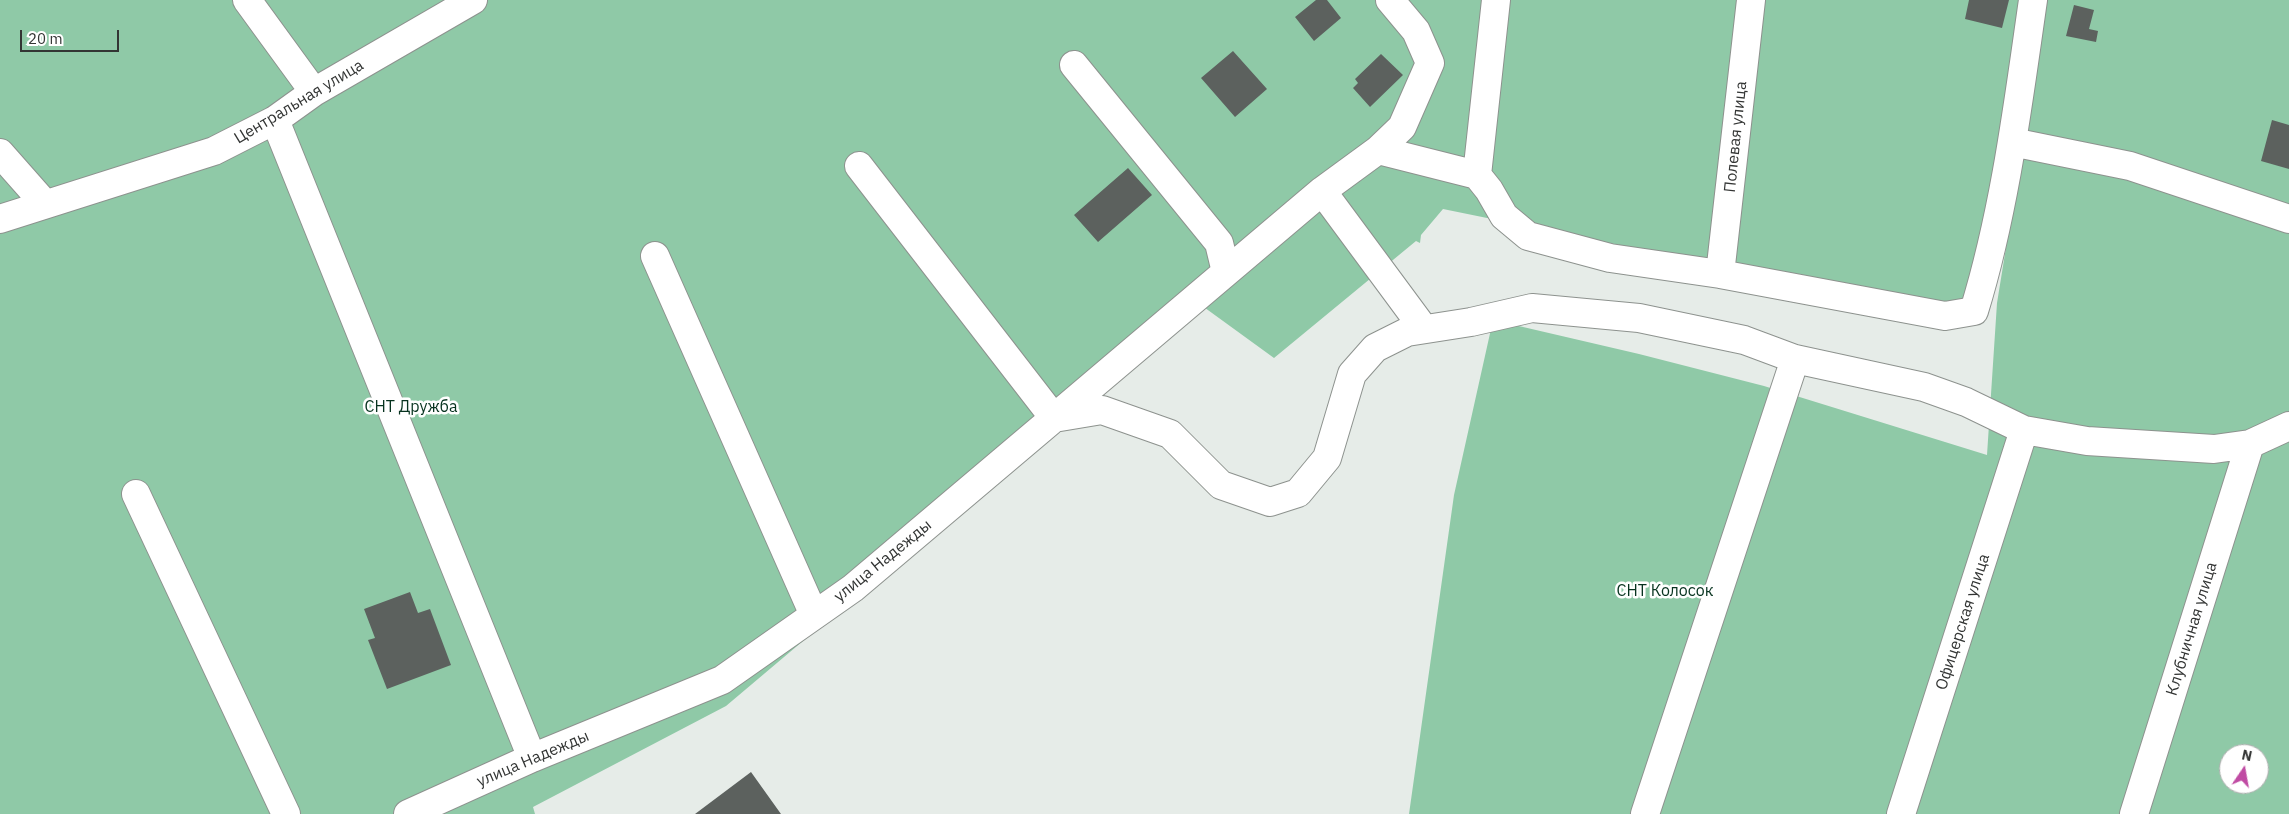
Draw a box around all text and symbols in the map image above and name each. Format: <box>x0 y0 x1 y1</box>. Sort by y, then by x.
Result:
scale bar <box>22 20 121 52</box>
text: 20 m <box>28 29 63 48</box>
street label: Центральная улица <box>231 56 367 148</box>
street label: Полевая улица <box>1721 80 1751 194</box>
park label: СНТ Дружба <box>365 397 457 417</box>
street label: улица Надежды <box>830 516 936 606</box>
street label: Офицерская улица <box>1932 551 1994 693</box>
street label: Клубничная улица <box>2163 560 2221 698</box>
park label: СНТ Колосок <box>1617 581 1713 601</box>
street label: улица Надежды <box>474 727 592 791</box>
north arrow <box>2219 744 2269 794</box>
text: N <box>2240 745 2254 765</box>

